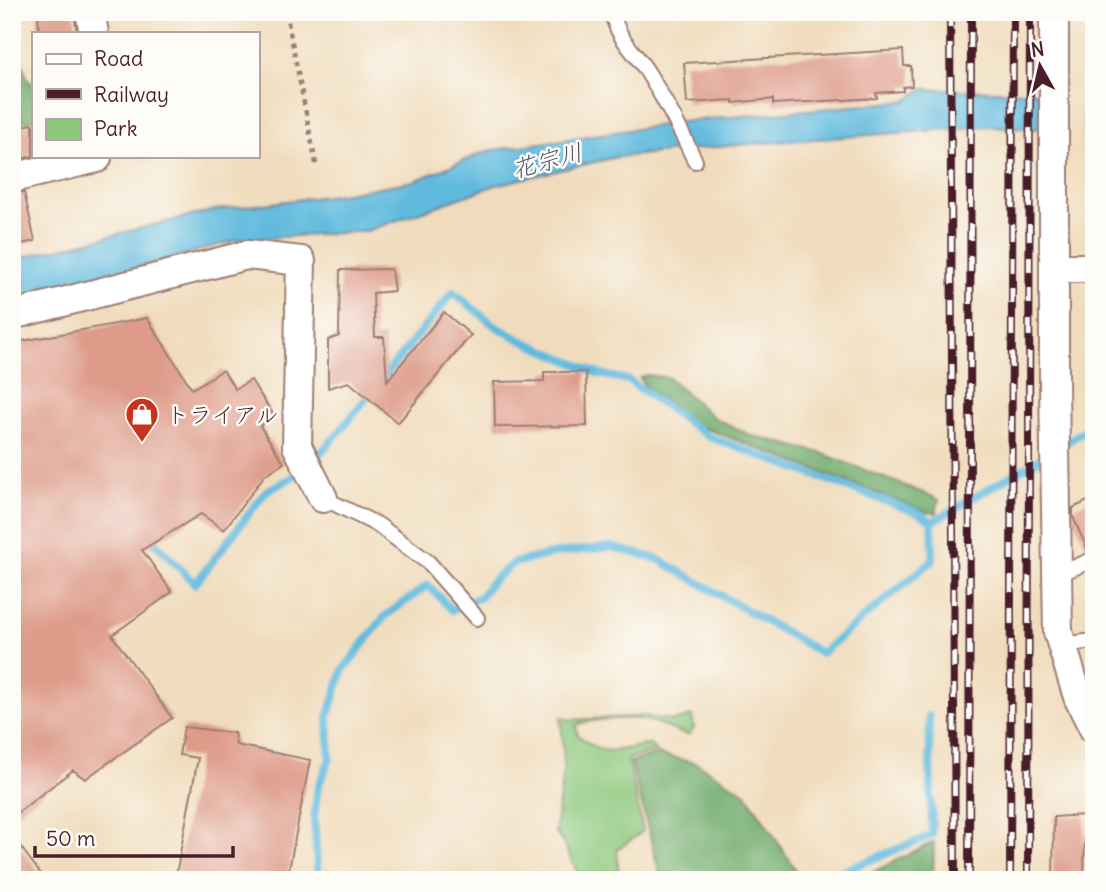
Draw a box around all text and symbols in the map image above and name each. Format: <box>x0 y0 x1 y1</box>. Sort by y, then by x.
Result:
legend <box>32 32 259 158</box>
north arrow <box>1004 32 1074 102</box>
text: N <box>1029 36 1046 62</box>
text: Road <box>94 45 143 72</box>
text: Railway <box>94 81 169 108</box>
text: Park <box>94 115 137 142</box>
water label: 花宗川 <box>508 136 586 184</box>
shop icon: トライアル <box>123 395 161 444</box>
place label: トライアル <box>166 400 279 429</box>
scale bar <box>35 815 233 859</box>
text: 50 m <box>46 825 95 852</box>

